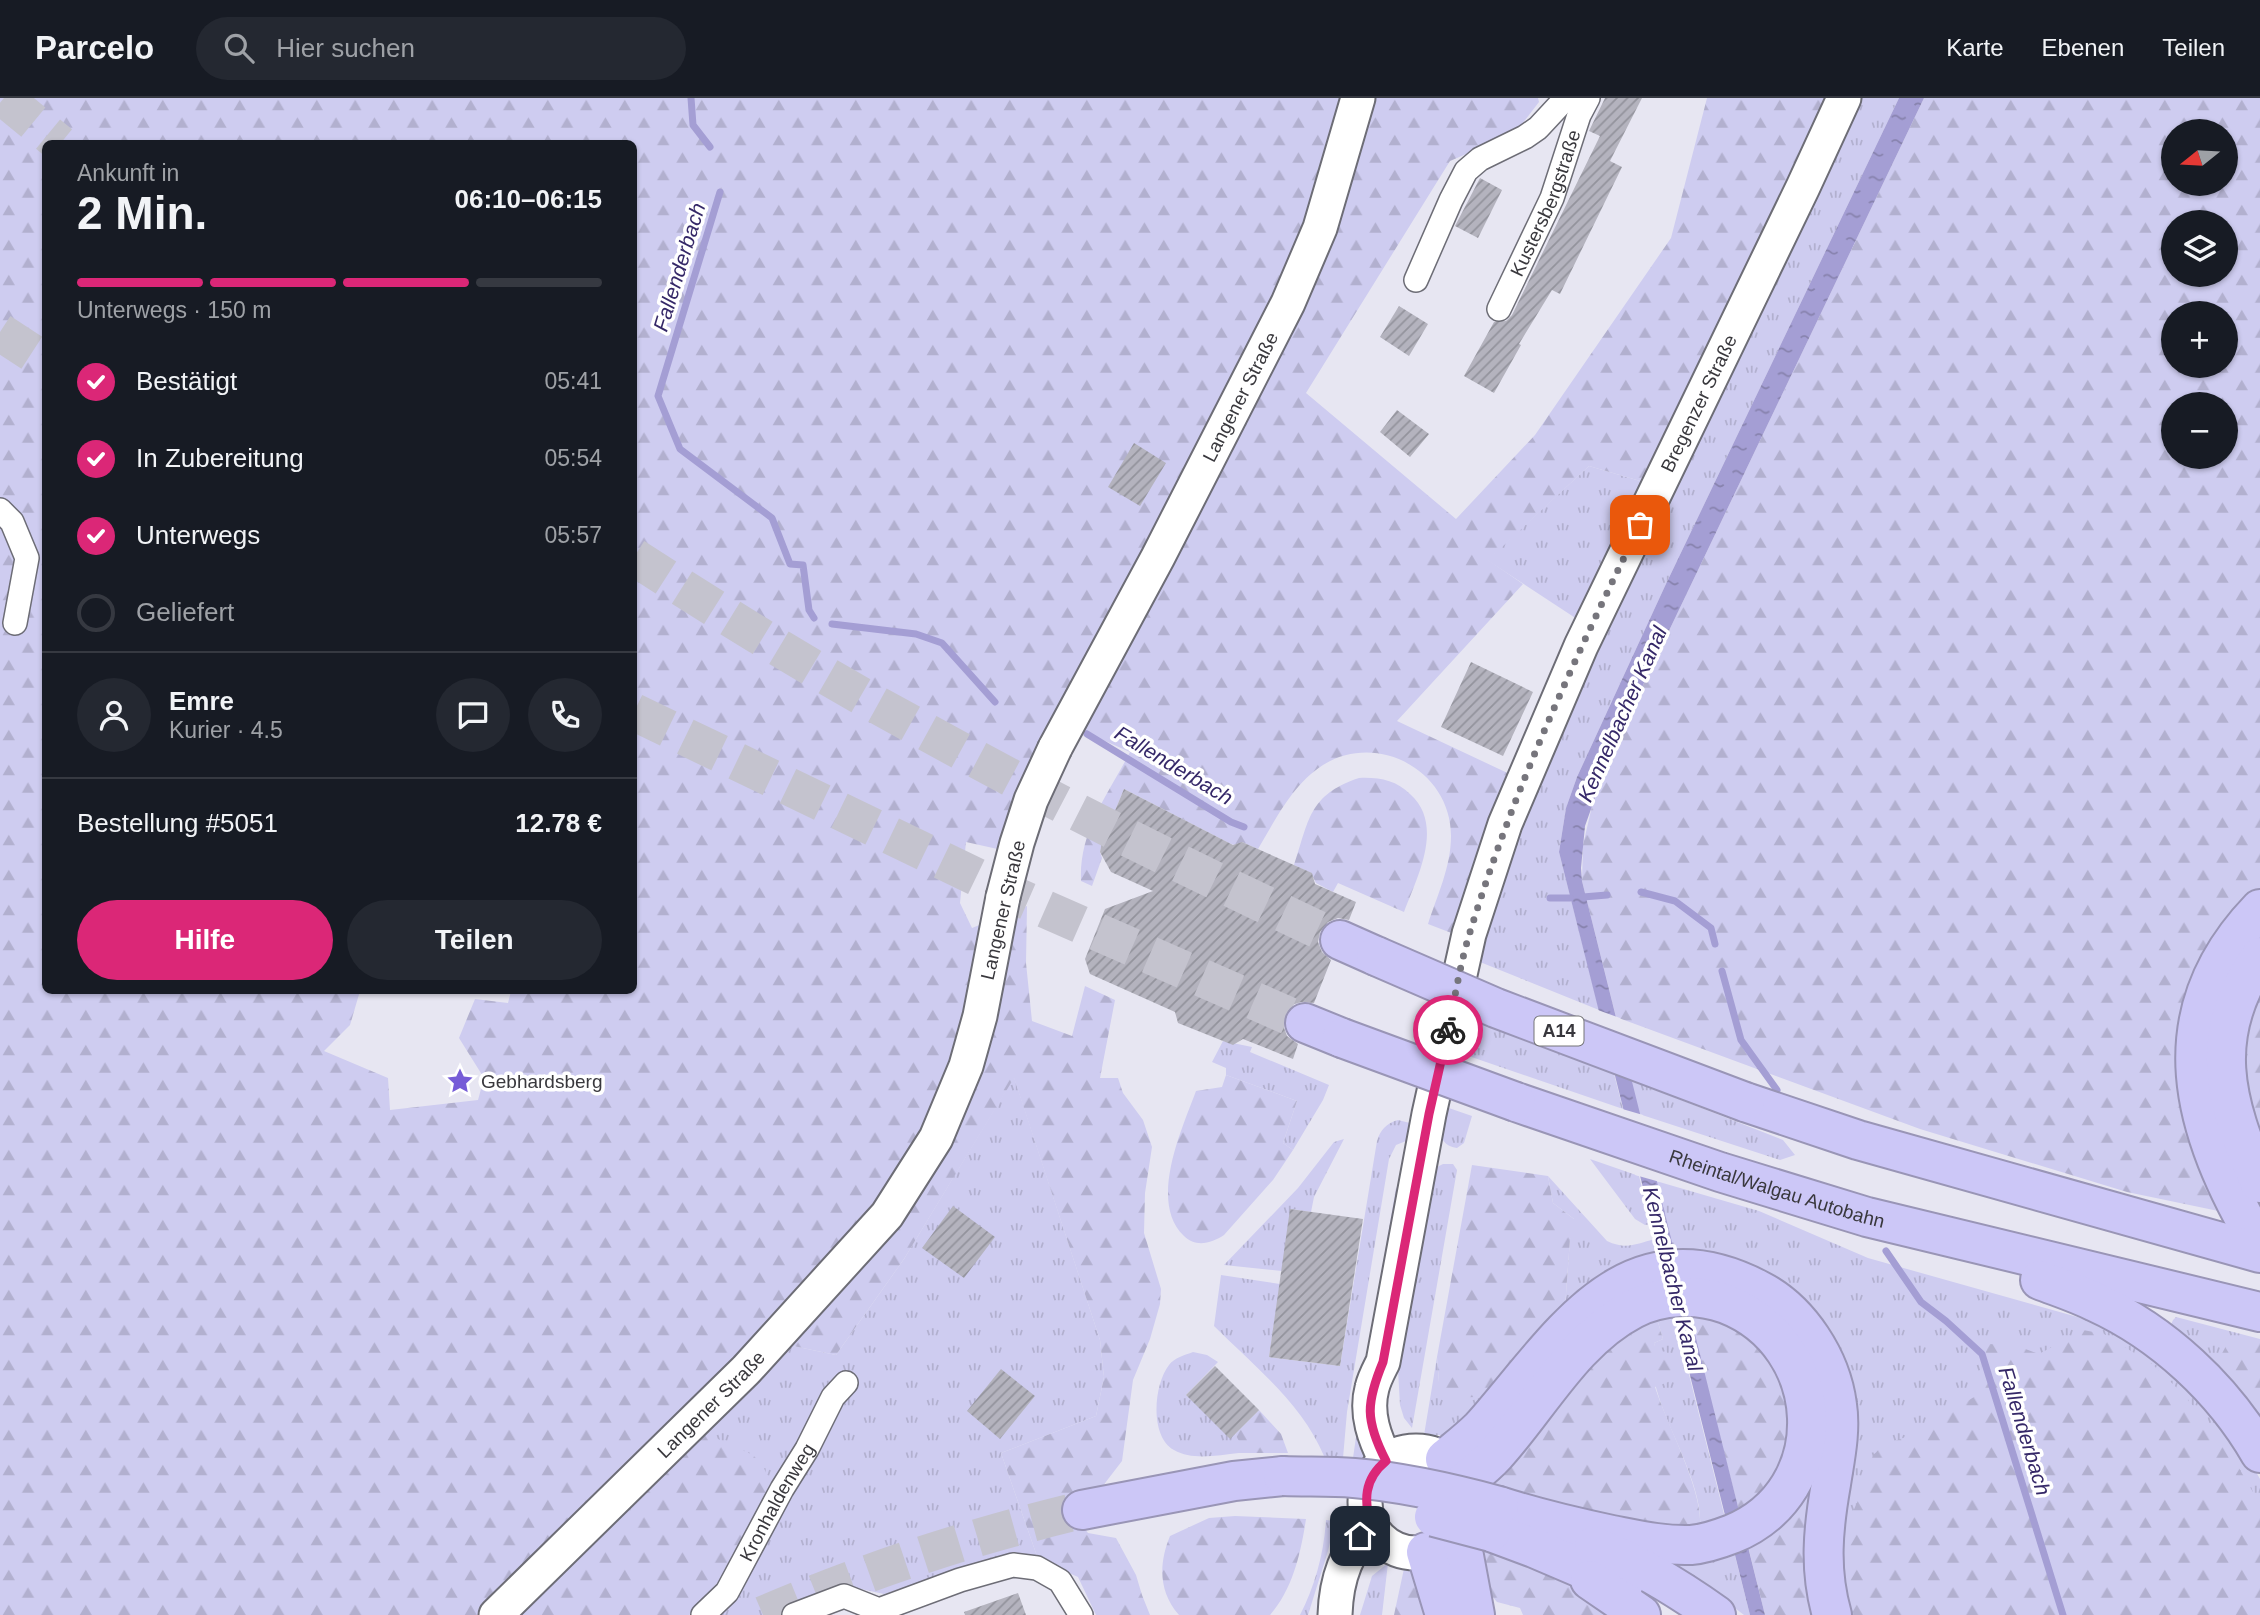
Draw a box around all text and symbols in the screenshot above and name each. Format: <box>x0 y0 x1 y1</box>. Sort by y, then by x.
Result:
search box <box>196 17 686 80</box>
text: Parcelo <box>35 29 154 66</box>
icon: search <box>220 29 258 67</box>
text: Hier suchen <box>276 33 415 63</box>
text: Karte <box>1946 34 2004 61</box>
text: Ebenen <box>2042 34 2124 61</box>
text: Teilen <box>2162 34 2225 61</box>
north arrow <box>2161 119 2238 196</box>
map controls <box>2161 119 2238 469</box>
street label: Kustersbergstraße <box>1506 127 1584 279</box>
text: Ankunft in <box>77 160 179 186</box>
text: 06:10–06:15 <box>455 184 602 214</box>
text: 2 Min. <box>77 187 207 239</box>
water label: Fallenderbach <box>649 200 709 334</box>
button: layers <box>2161 210 2238 287</box>
text: Unterwegs · 150 m <box>77 297 271 323</box>
button: + <box>2161 301 2238 378</box>
street label: Langener Straße <box>1198 328 1282 465</box>
street label: Bregenzer Straße <box>1656 331 1741 475</box>
icon: check <box>77 363 115 401</box>
text: Bestätigt <box>136 366 237 396</box>
text: 05:41 <box>544 368 602 394</box>
button: − <box>2161 392 2238 469</box>
icon: check <box>77 440 115 478</box>
text: In Zubereitung <box>136 443 304 473</box>
text: 05:54 <box>544 445 602 471</box>
pin <box>1610 495 1670 555</box>
icon: bag <box>1621 506 1659 544</box>
icon: check <box>77 517 115 555</box>
text: Unterwegs <box>136 520 260 550</box>
text: 05:57 <box>544 522 602 548</box>
text: Geliefert <box>136 597 234 627</box>
water label: Kennelbacher Kanal <box>1573 622 1672 805</box>
button: person <box>77 678 151 752</box>
button: chat <box>436 678 510 752</box>
button: phone <box>528 678 602 752</box>
text: Emre <box>169 686 234 716</box>
text: Kurier · 4.5 <box>169 717 283 743</box>
water label: Fallenderbach <box>1111 721 1237 809</box>
text: Bestellung #5051 <box>77 808 278 838</box>
text: 12.78 € <box>515 808 602 838</box>
street label: Langener Straße <box>977 838 1029 982</box>
button: Hilfe <box>77 900 333 980</box>
button: Teilen <box>347 900 602 980</box>
courier <box>1413 995 1483 1065</box>
icon: bike <box>1429 1011 1467 1049</box>
road number: A14 <box>1534 1016 1584 1046</box>
place icon: Gebhardsberg <box>445 1066 475 1096</box>
place label: Gebhardsberg <box>481 1071 602 1092</box>
street label: Rheintal/Walgau Autobahn <box>1667 1145 1887 1231</box>
water label: Kennelbacher Kanal <box>1639 1184 1707 1375</box>
street label: Langener Straße <box>653 1346 769 1462</box>
water label: Fallenderbach <box>1995 1364 2055 1498</box>
street label: Kronhaldenweg <box>735 1439 819 1565</box>
pin <box>1330 1506 1390 1566</box>
icon: home <box>1341 1517 1379 1555</box>

